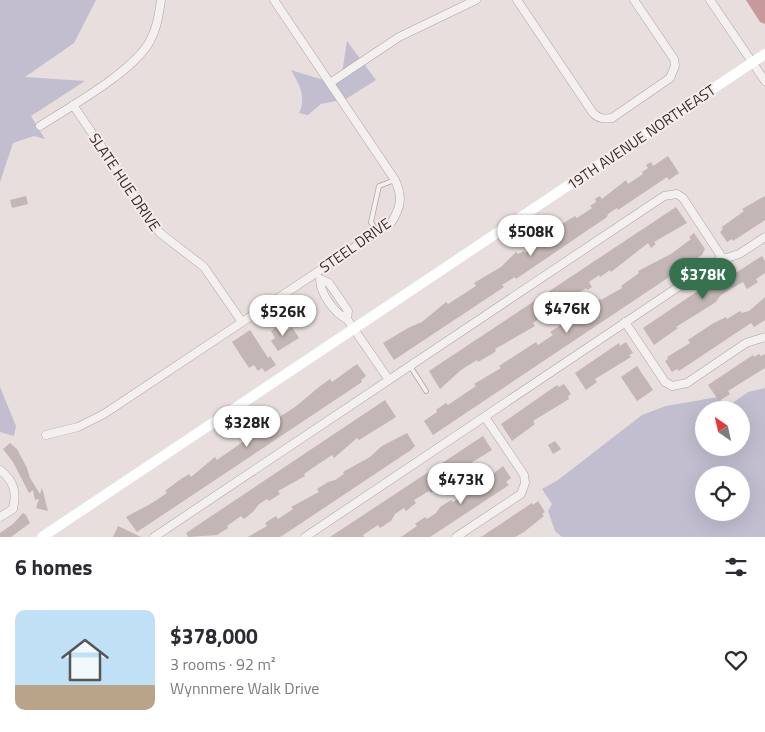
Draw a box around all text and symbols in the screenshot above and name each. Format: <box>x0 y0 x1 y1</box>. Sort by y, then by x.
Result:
street label: 19TH AVENUE NORTHEAST <box>562 78 720 196</box>
street label: SLATE HUE DRIVE <box>84 128 166 236</box>
street label: STEEL DRIVE <box>315 212 395 278</box>
pin: $508K <box>496 214 566 257</box>
text: $508K <box>508 219 554 243</box>
pin: $378K <box>668 258 738 300</box>
text: $378K <box>680 262 726 286</box>
pin: $476K <box>532 292 602 334</box>
pin: $526K <box>248 294 318 337</box>
text: $476K <box>544 296 590 320</box>
text: $526K <box>260 299 306 323</box>
north arrow <box>695 401 750 456</box>
map controls <box>695 401 750 521</box>
pin: $328K <box>212 406 282 448</box>
text: $328K <box>224 410 270 434</box>
pin: $473K <box>426 462 496 505</box>
button: locate <box>695 466 750 521</box>
text: $473K <box>438 467 484 491</box>
text: 6 homes <box>15 551 92 583</box>
icon: filters <box>722 553 750 581</box>
text: $378,000 <box>170 620 258 652</box>
icon: home <box>55 630 115 690</box>
icon: heart <box>722 646 750 674</box>
text: 3 rooms · 92 m² <box>170 652 275 676</box>
text: Wynnmere Walk Drive <box>170 676 319 700</box>

